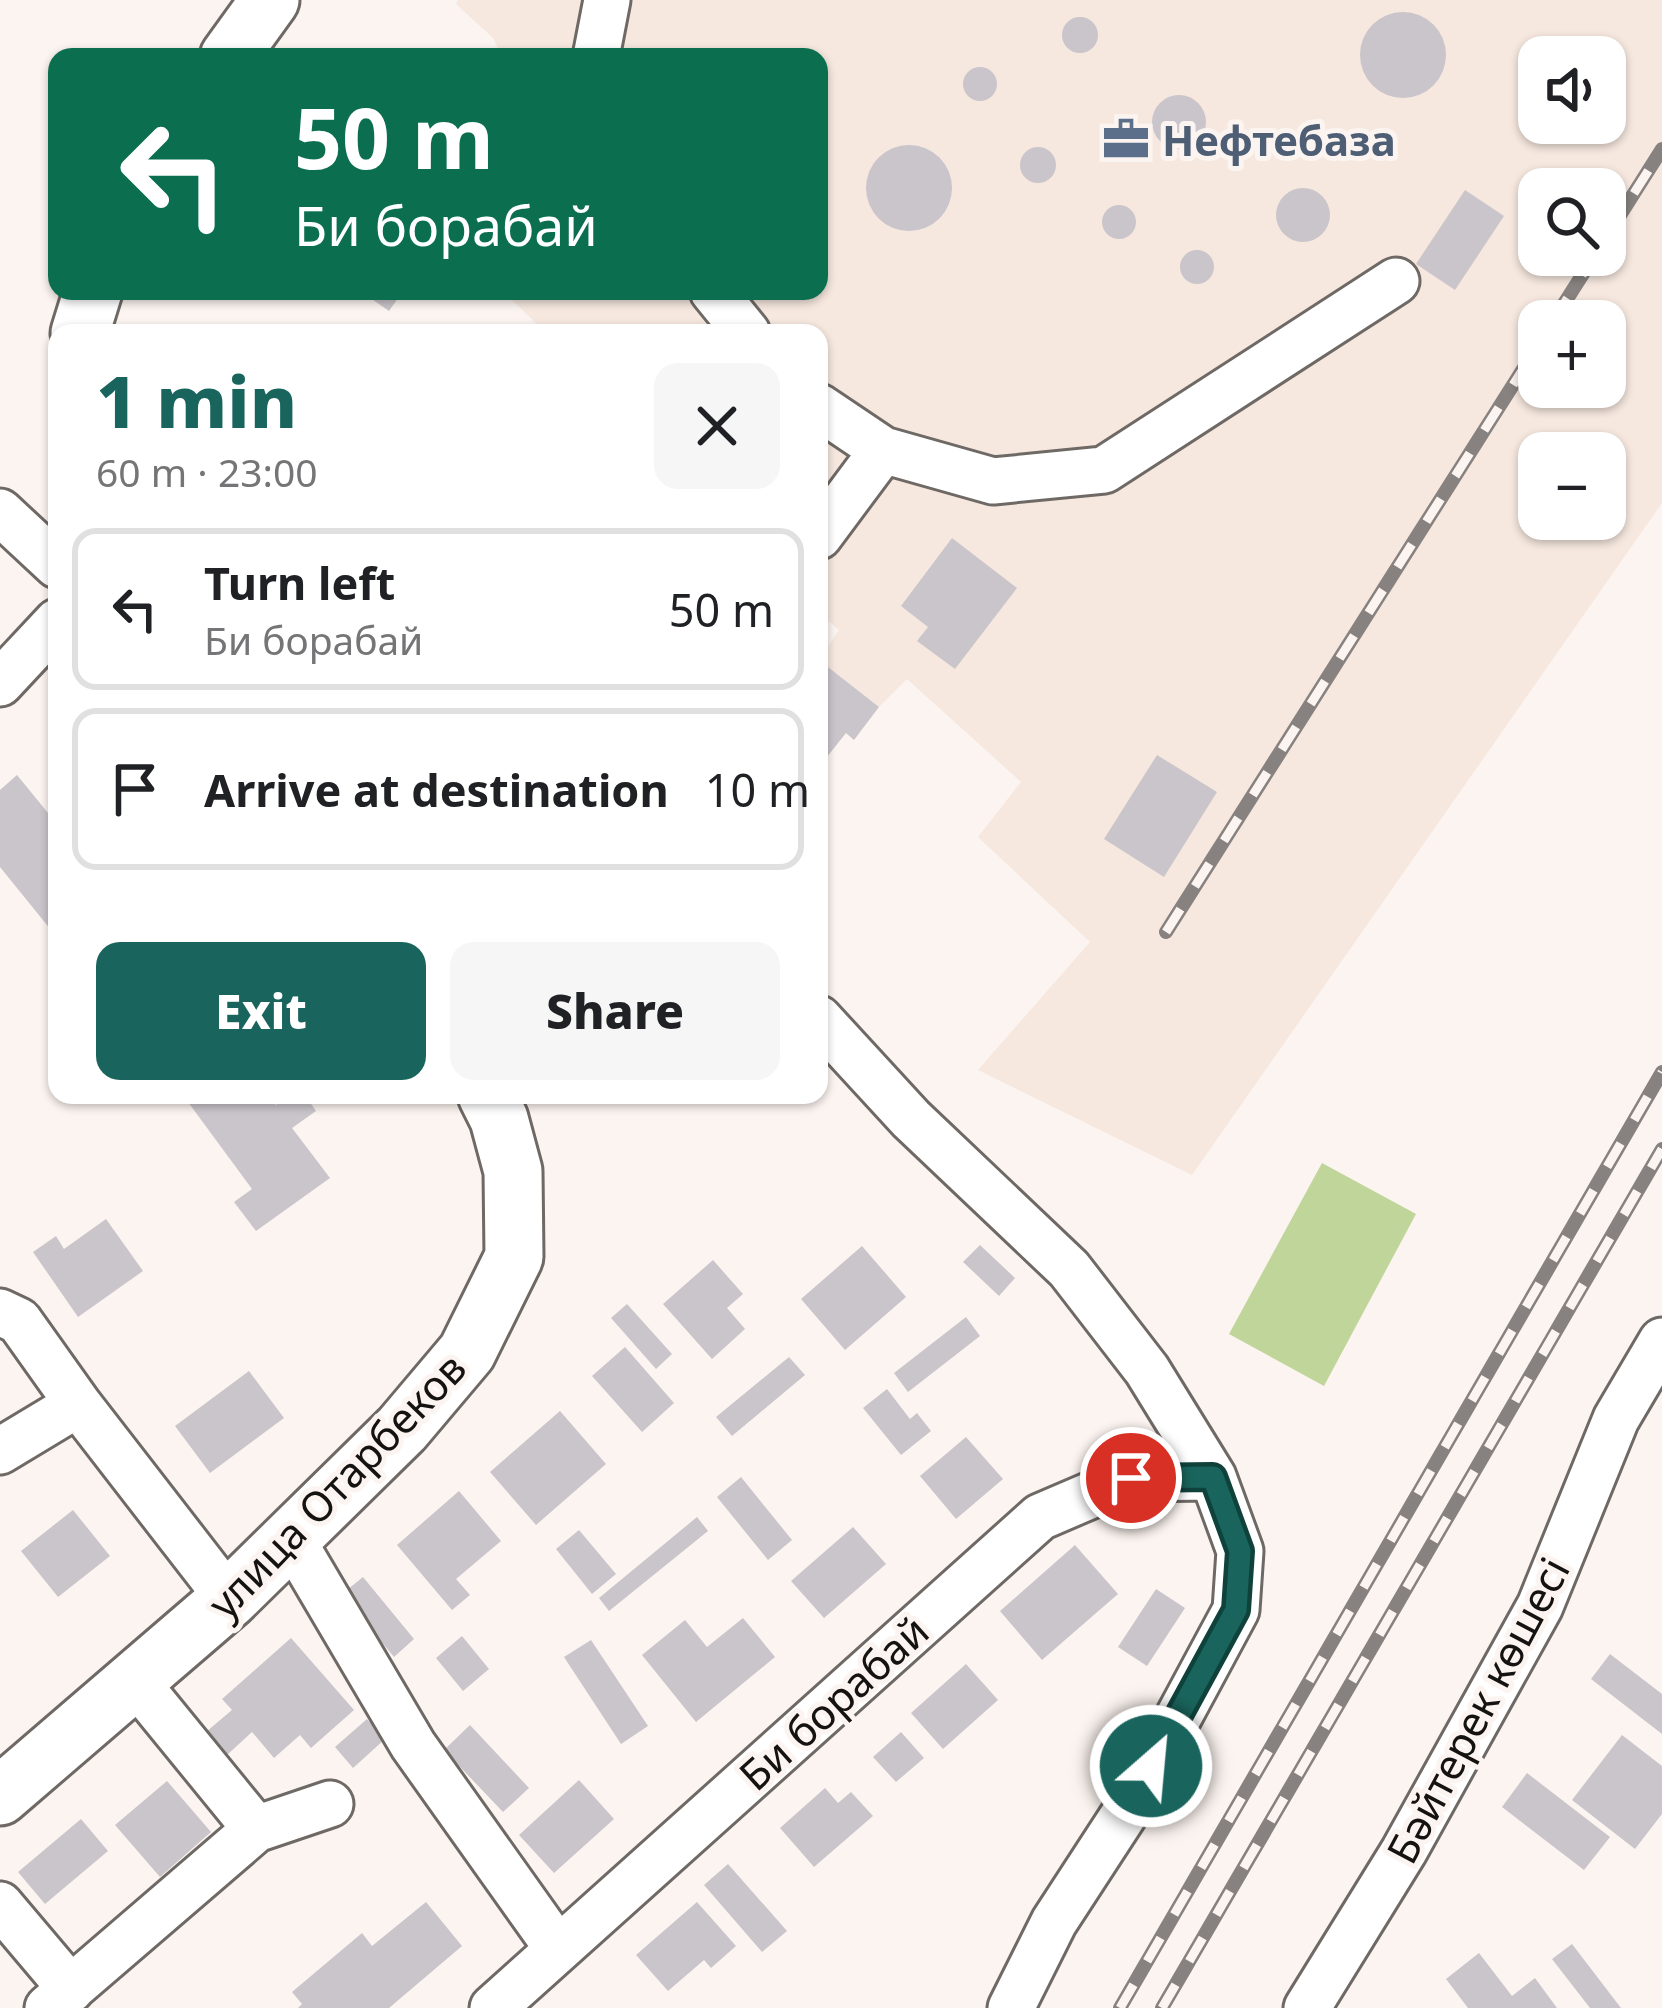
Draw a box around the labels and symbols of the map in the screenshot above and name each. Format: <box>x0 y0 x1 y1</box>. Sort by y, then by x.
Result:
place label: Нефтебаза <box>1162 111 1396 168</box>
office icon: Нефтебаза <box>1101 114 1151 164</box>
street label: улица Отарбеков <box>194 1340 478 1630</box>
pin <box>1080 1427 1182 1529</box>
street label: Бәйтерек көшесі <box>1372 1547 1582 1873</box>
street label: Би борабай <box>726 1602 940 1802</box>
position arrow <box>1088 1703 1214 1829</box>

